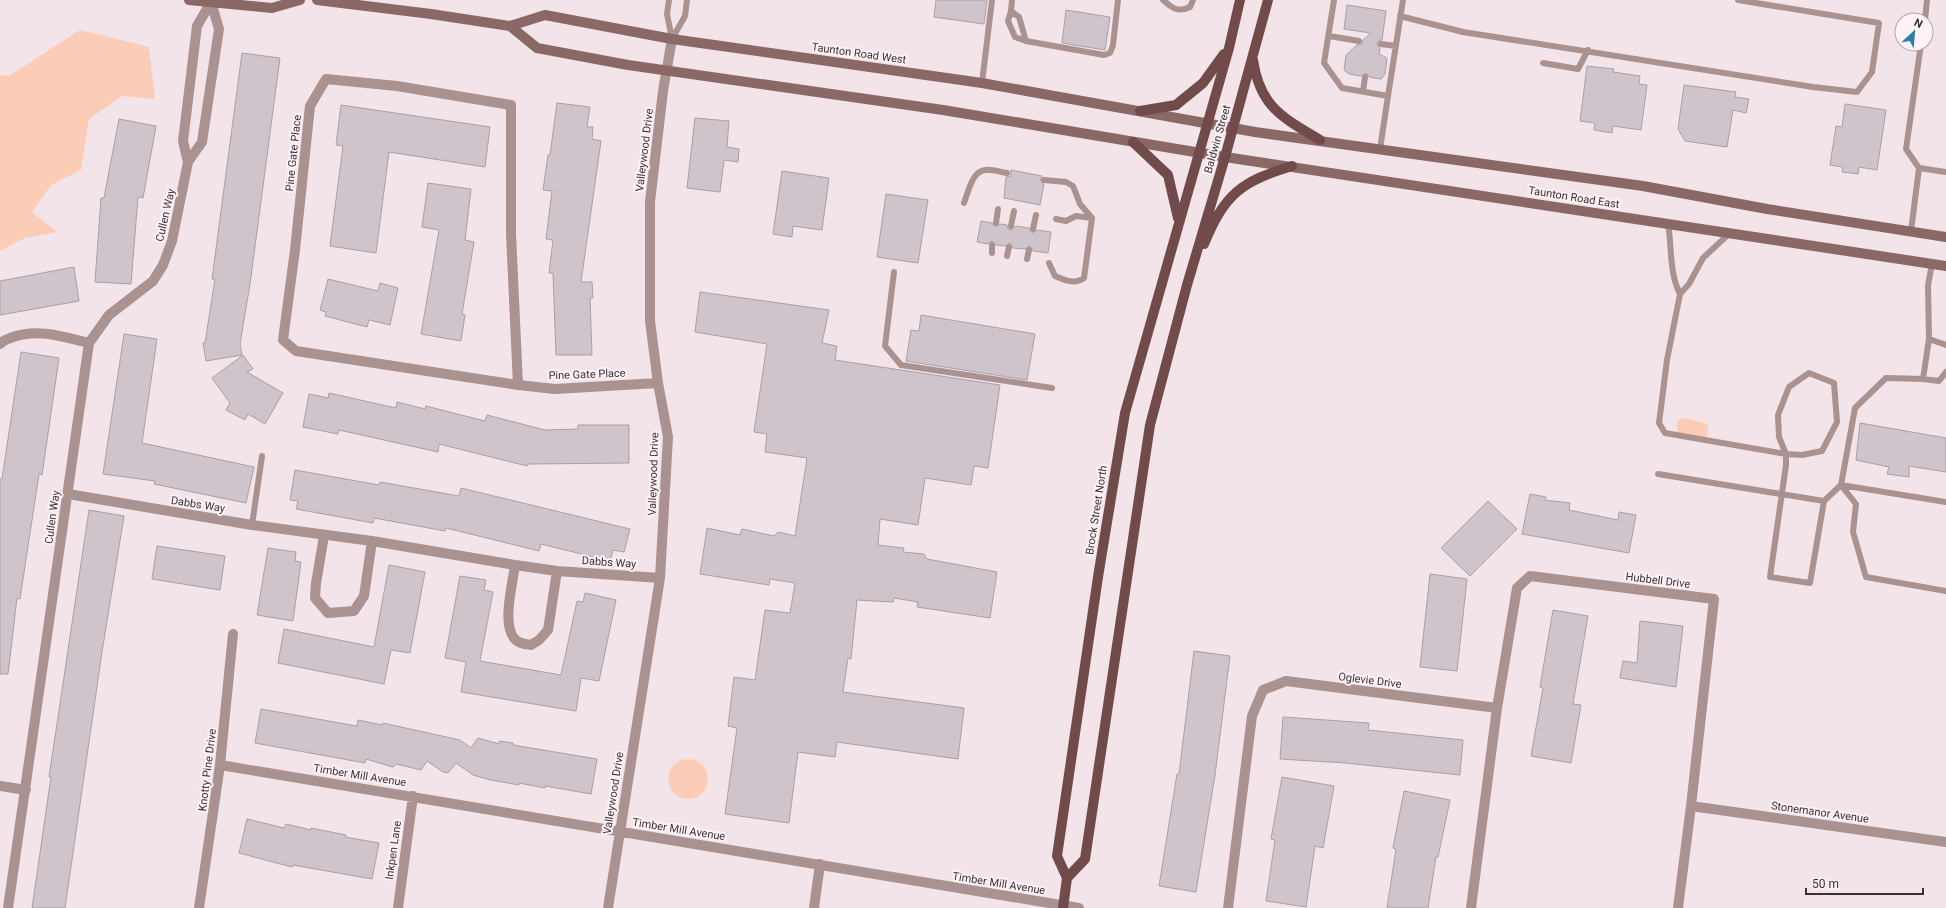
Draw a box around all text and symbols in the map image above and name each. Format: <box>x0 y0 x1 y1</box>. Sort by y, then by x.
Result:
north arrow <box>1894 12 1934 52</box>
text: N <box>1912 16 1925 31</box>
street label: Taunton Road West <box>811 40 907 67</box>
street label: Baldwin Street <box>1202 103 1234 175</box>
street label: Valleywood Drive <box>633 108 656 192</box>
street label: Pine Gate Place <box>283 114 304 192</box>
street label: Taunton Road East <box>1527 184 1621 211</box>
street label: Cullen Way <box>153 187 178 243</box>
street label: Pine Gate Place <box>548 367 626 382</box>
street label: Valleywood Drive <box>646 432 661 516</box>
street label: Brock Street North <box>1083 464 1110 556</box>
street label: Cullen Way <box>42 489 63 545</box>
street label: Dabbs Way <box>170 494 227 515</box>
street label: Dabbs Way <box>581 554 637 571</box>
street label: Hubbell Drive <box>1625 570 1691 591</box>
street label: Oglevie Drive <box>1338 670 1402 691</box>
street label: Knotty Pine Drive <box>196 728 219 812</box>
street label: Valleywood Drive <box>601 751 626 835</box>
street label: Timber Mill Avenue <box>313 762 407 789</box>
street label: Stonemanor Avenue <box>1770 799 1870 826</box>
street label: Timber Mill Avenue <box>632 816 726 843</box>
street label: Inkpen Lane <box>383 820 404 880</box>
street label: Timber Mill Avenue <box>952 870 1046 897</box>
scale bar <box>1806 870 1923 896</box>
text: 50 m <box>1812 877 1839 891</box>

